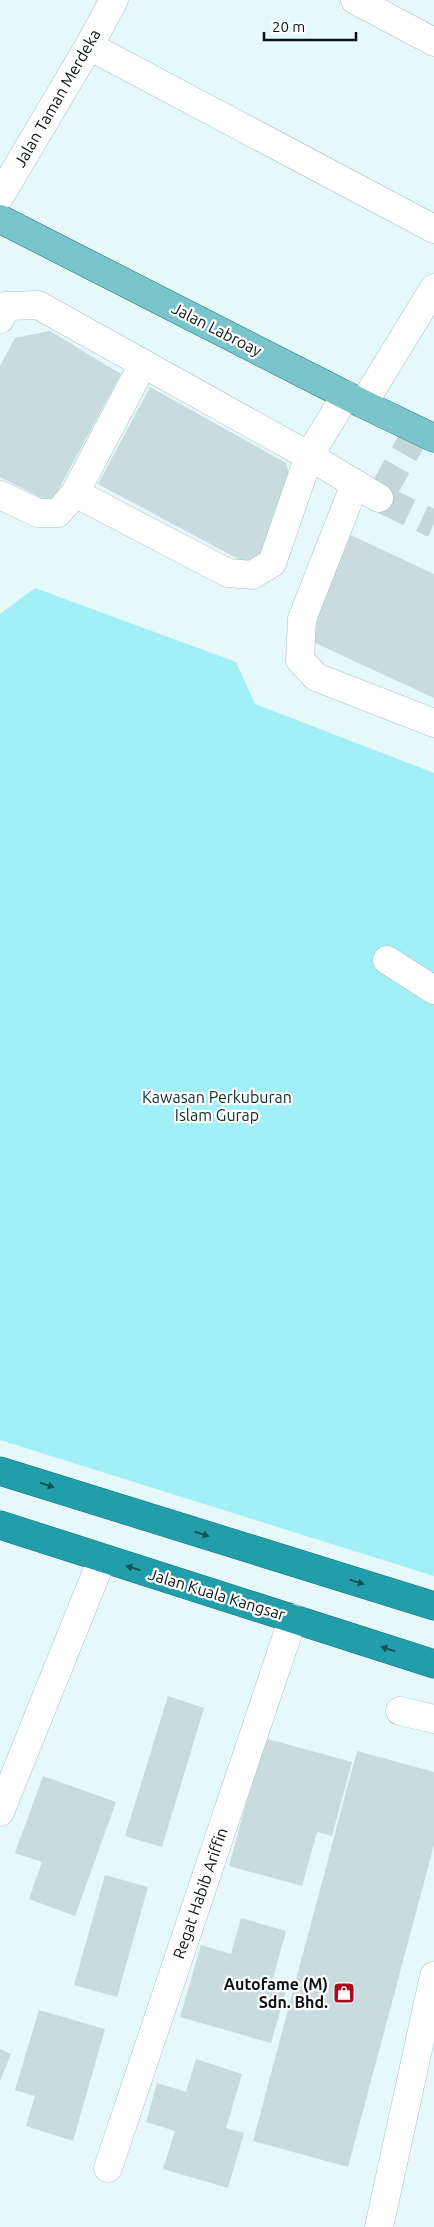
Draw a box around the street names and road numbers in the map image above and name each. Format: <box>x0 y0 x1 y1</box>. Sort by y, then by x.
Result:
street label: Jalan Taman Merdeka <box>10 26 104 170</box>
street label: Jalan Labroay <box>169 299 265 359</box>
street label: Jalan Kuala Kangsar <box>146 1565 288 1623</box>
street label: Regat Habib Ariffin <box>169 1825 231 1961</box>

